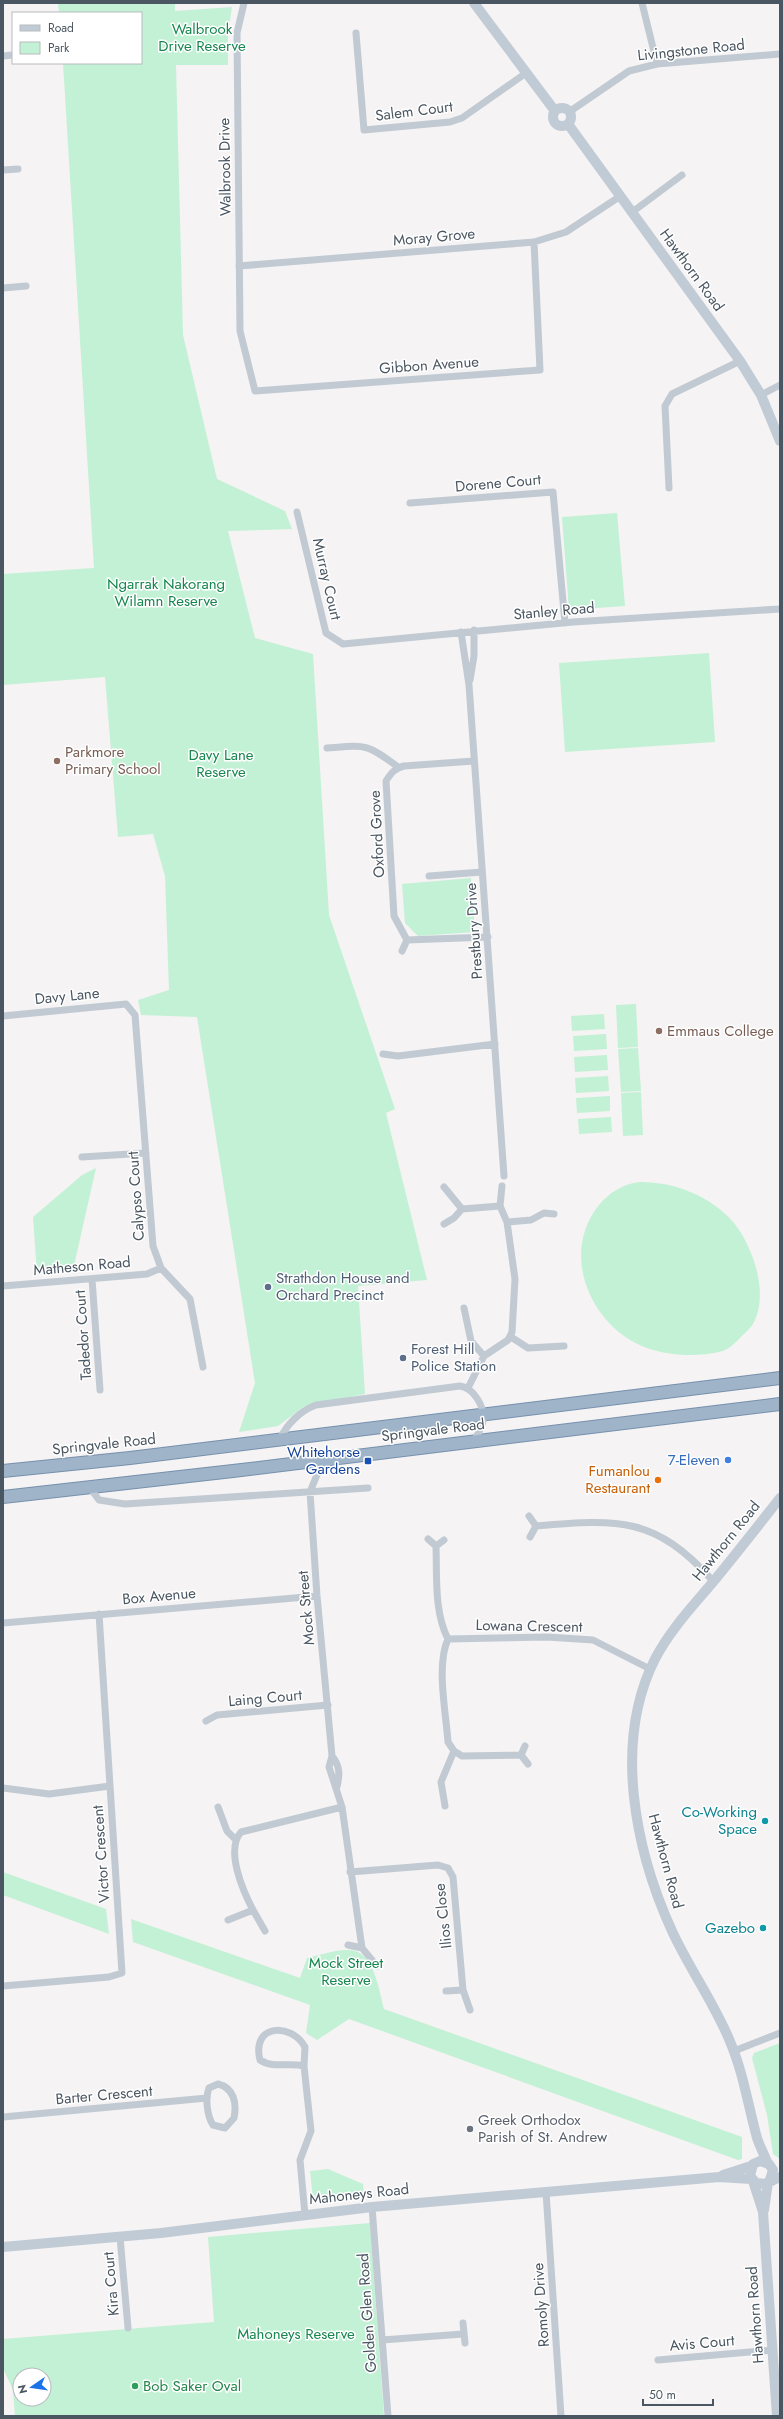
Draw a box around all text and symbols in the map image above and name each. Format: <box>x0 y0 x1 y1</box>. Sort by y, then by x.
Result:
legend <box>12 12 142 64</box>
park label: Walbrook Drive Reserve <box>158 18 246 57</box>
text: Road <box>48 19 74 37</box>
street label: Livingstone Road <box>636 33 746 67</box>
text: Park <box>48 39 70 57</box>
street label: Salem Court <box>374 95 454 127</box>
street label: Walbrook Drive <box>213 117 237 216</box>
street label: Moray Grove <box>392 222 476 252</box>
street label: Hawthorn Road <box>654 224 730 316</box>
street label: Gibbon Avenue <box>378 351 480 379</box>
street label: Dorene Court <box>454 468 542 498</box>
street label: Murray Court <box>307 536 347 623</box>
park label: Ngarrak Nakorang Wilamn Reserve <box>107 573 225 612</box>
street label: Stanley Road <box>513 596 595 626</box>
place label: Parkmore Primary School <box>65 741 161 780</box>
park label: Davy Lane Reserve <box>188 744 254 783</box>
marker: Parkmore Primary School <box>52 756 62 766</box>
street label: Oxford Grove <box>364 789 390 878</box>
street label: Prestbury Drive <box>460 882 488 980</box>
street label: Davy Lane <box>33 982 101 1010</box>
place label: Emmaus College <box>667 1020 774 1042</box>
marker: Emmaus College <box>654 1026 664 1036</box>
street label: Calypso Court <box>122 1150 150 1242</box>
street label: Matheson Road <box>32 1251 132 1281</box>
place label: Strathdon House and Orchard Precinct <box>276 1267 409 1306</box>
marker: Strathdon House and Orchard Precinct <box>263 1282 273 1292</box>
street label: Tadedor Court <box>69 1289 97 1381</box>
place label: Forest Hill Police Station <box>411 1338 496 1377</box>
marker: Forest Hill Police Station <box>398 1353 408 1363</box>
street label: Springvale Road <box>380 1413 486 1447</box>
street label: Springvale Road <box>51 1428 157 1460</box>
place label: Whitehorse Gardens <box>287 1441 360 1480</box>
place label: 7-Eleven <box>668 1449 720 1471</box>
marker: 7-Eleven <box>723 1455 733 1465</box>
marker: Whitehorse Gardens <box>363 1456 373 1466</box>
place label: Fumanlou Restaurant <box>585 1460 650 1499</box>
marker: Fumanlou Restaurant <box>653 1475 663 1485</box>
street label: Hawthorn Road <box>687 1496 765 1586</box>
street label: Mock Street <box>292 1570 320 1646</box>
street label: Box Avenue <box>121 1582 197 1610</box>
street label: Lowana Crescent <box>475 1614 583 1638</box>
street label: Laing Court <box>227 1684 303 1712</box>
place label: Co-Working Space <box>681 1801 757 1840</box>
street label: Victor Crescent <box>87 1804 115 1904</box>
street label: Hawthorn Road <box>643 1811 689 1911</box>
marker: Co-Working Space <box>760 1816 770 1826</box>
street label: Ilios Close <box>429 1882 457 1950</box>
place label: Gazebo <box>705 1917 755 1939</box>
marker: Gazebo <box>758 1923 768 1933</box>
park label: Mock Street Reserve <box>309 1952 384 1991</box>
street label: Barter Crescent <box>55 2080 154 2110</box>
place label: Greek Orthodox Parish of St. Andrew <box>478 2109 608 2148</box>
marker: Greek Orthodox Parish of St. Andrew <box>465 2124 475 2134</box>
street label: Mahoneys Road <box>308 2178 410 2210</box>
street label: Kira Court <box>97 2251 125 2317</box>
street label: Golden Glen Road <box>352 2253 382 2373</box>
street label: Romoly Drive <box>527 2262 555 2348</box>
street label: Hawthorn Road <box>741 2266 769 2364</box>
park label: Mahoneys Reserve <box>237 2323 355 2345</box>
street label: Avis Court <box>669 2329 736 2357</box>
north arrow <box>12 2367 52 2407</box>
place label: Bob Saker Oval <box>143 2375 241 2397</box>
marker: Bob Saker Oval <box>130 2381 140 2391</box>
scale bar <box>643 2381 713 2407</box>
text: N <box>13 2383 31 2395</box>
text: 50 m <box>649 2386 676 2404</box>

